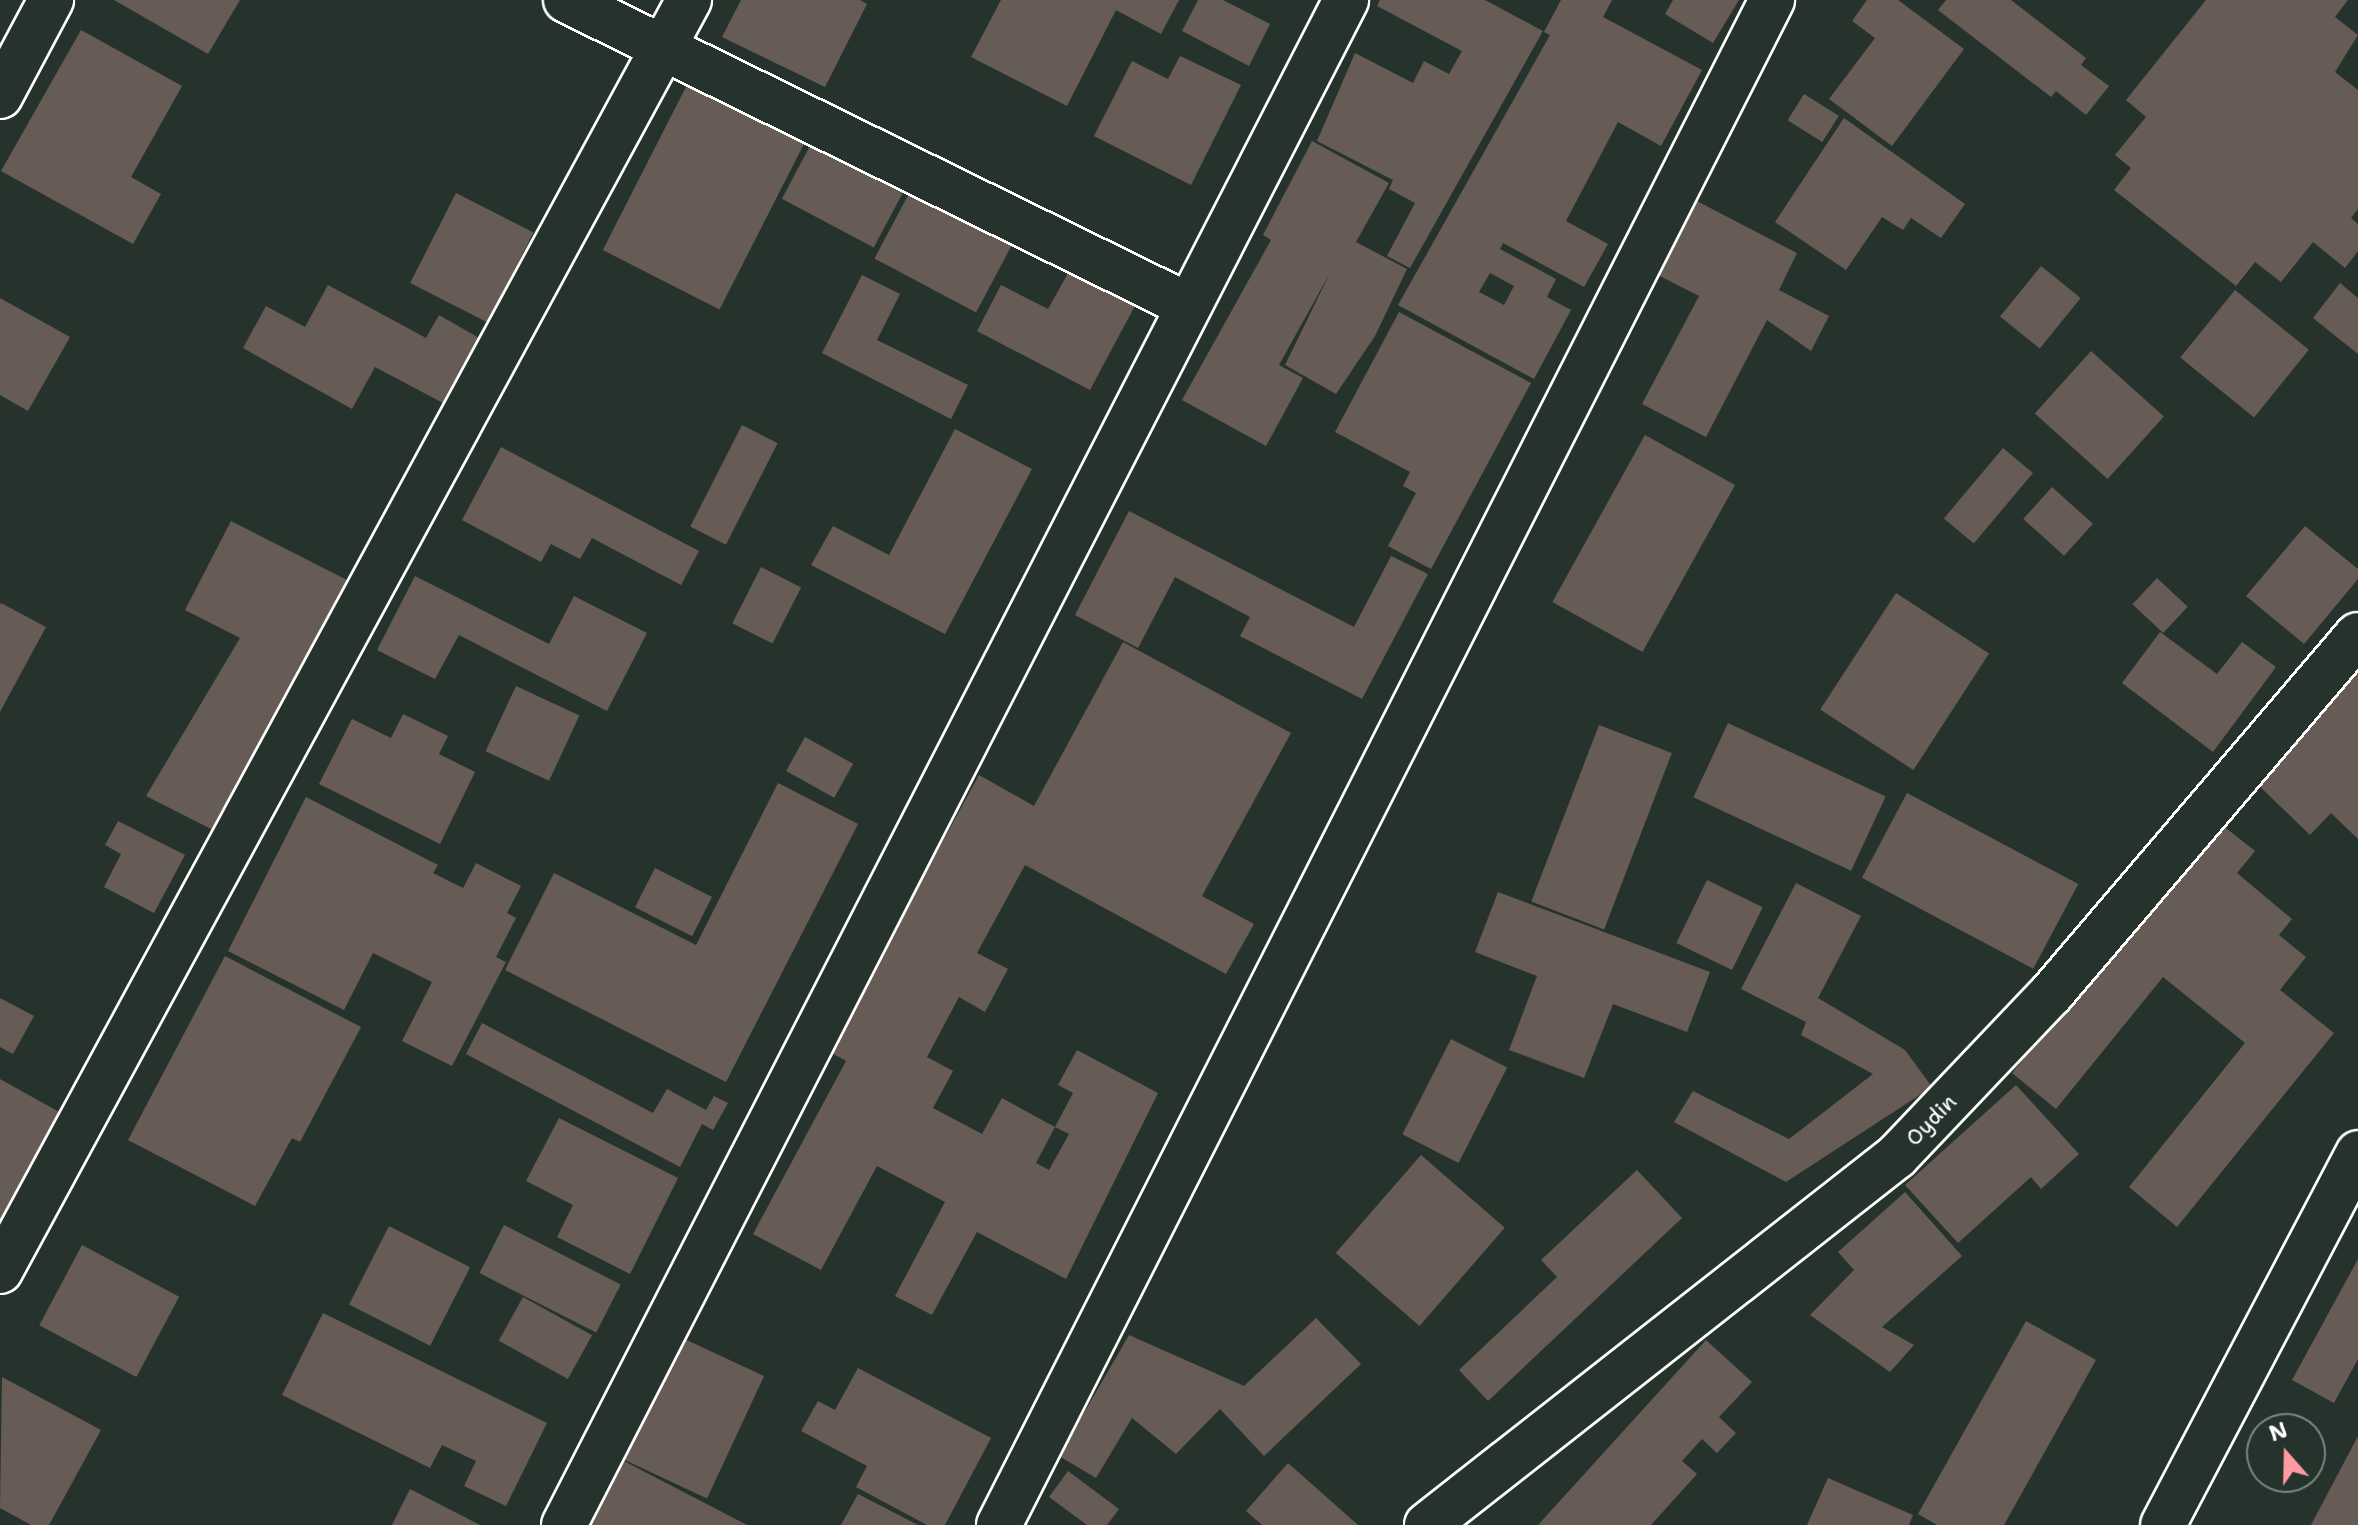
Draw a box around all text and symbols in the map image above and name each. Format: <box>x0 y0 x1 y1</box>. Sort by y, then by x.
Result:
street label: Oydin <box>1900 1089 1962 1151</box>
north arrow <box>2246 1413 2326 1493</box>
text: N <box>2265 1415 2291 1448</box>

